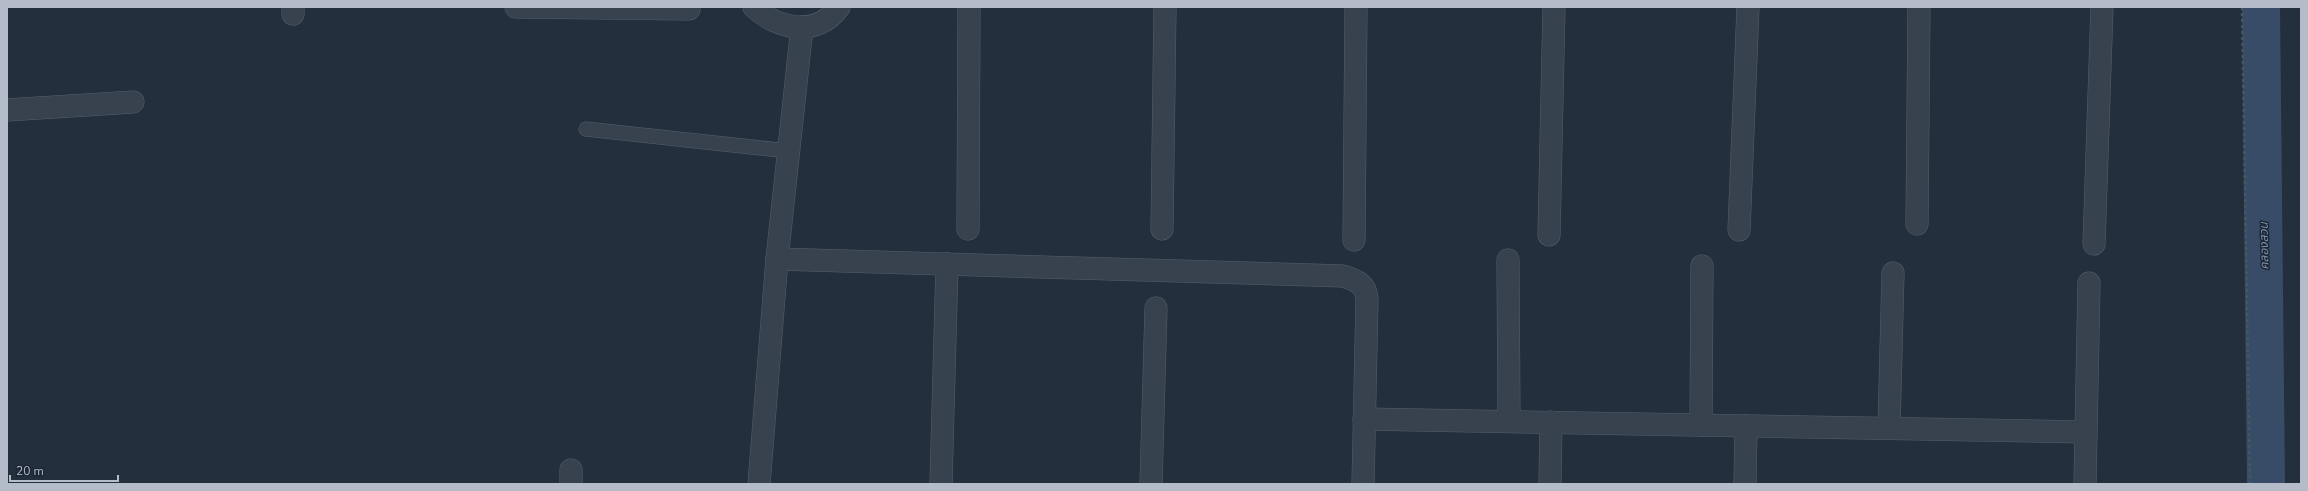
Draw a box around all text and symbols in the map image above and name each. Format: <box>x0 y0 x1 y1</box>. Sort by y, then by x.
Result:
water label: คลองสวน <box>2256 221 2272 270</box>
scale bar <box>10 457 118 483</box>
text: 20 m <box>16 463 44 479</box>

